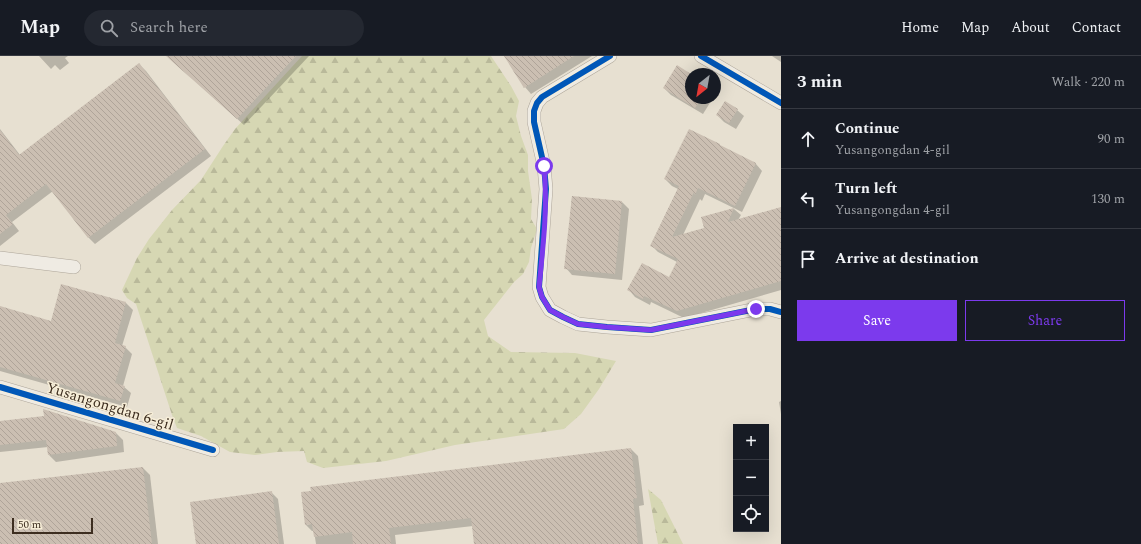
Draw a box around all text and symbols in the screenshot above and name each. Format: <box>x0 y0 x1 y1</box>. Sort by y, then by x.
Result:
search box <box>84 10 364 46</box>
text: Map <box>20 13 60 42</box>
text: Search here <box>130 16 208 39</box>
icon: search <box>98 17 120 39</box>
text: Home <box>901 17 939 38</box>
text: Map <box>961 17 989 38</box>
text: About <box>1011 17 1050 38</box>
text: Contact <box>1072 17 1121 38</box>
north arrow <box>685 68 721 104</box>
text: 3 min <box>797 69 842 95</box>
text: Walk · 220 m <box>1051 72 1125 92</box>
text: Continue <box>835 117 900 140</box>
icon: ahead <box>797 128 819 150</box>
text: 90 m <box>1098 129 1125 149</box>
text: Yusangongdan 4-gil <box>835 140 950 160</box>
route start <box>535 157 553 175</box>
text: Turn left <box>835 177 897 200</box>
icon: left <box>797 188 819 210</box>
text: 130 m <box>1091 189 1125 209</box>
text: Yusangongdan 4-gil <box>835 200 950 220</box>
text: Arrive at destination <box>835 247 979 270</box>
icon: arrive <box>797 248 819 270</box>
route end <box>747 300 765 318</box>
button: Save <box>797 300 957 341</box>
button: Share <box>965 300 1125 341</box>
street label: Yusangongdan 6-gil <box>43 376 177 437</box>
map controls <box>733 424 769 532</box>
button: + <box>733 424 769 460</box>
button: − <box>733 460 769 496</box>
button: locate <box>733 496 769 532</box>
scale bar <box>12 516 93 535</box>
text: 50 m <box>18 516 41 533</box>

